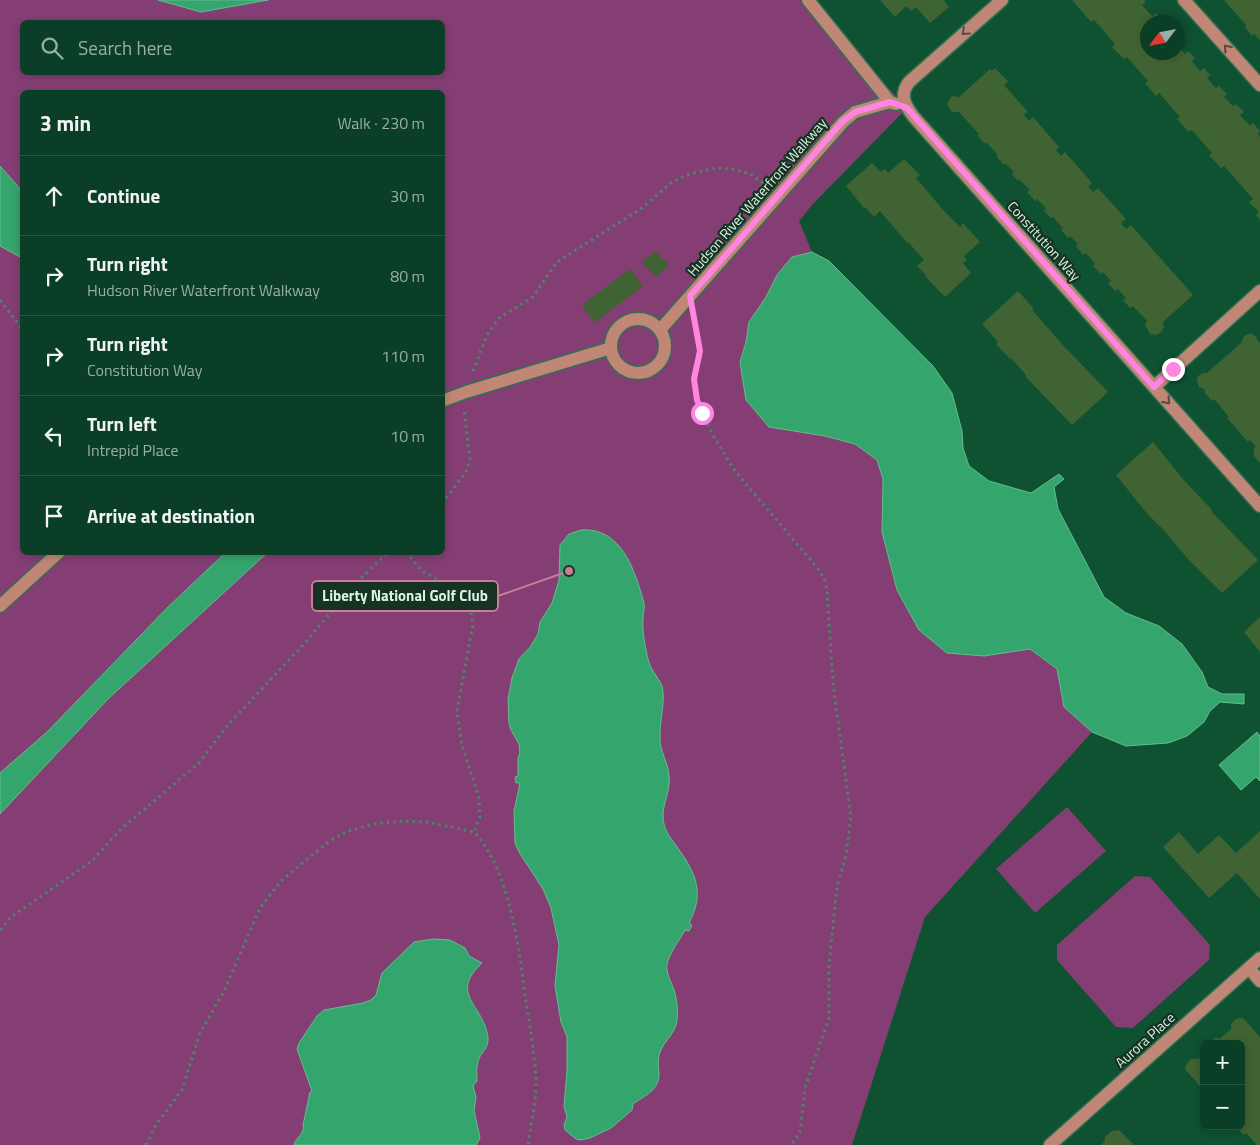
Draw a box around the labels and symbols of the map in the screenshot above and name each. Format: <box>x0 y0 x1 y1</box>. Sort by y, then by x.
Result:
north arrow <box>1140 15 1185 60</box>
one-way arrow <box>962 27 971 36</box>
one-way arrow <box>1224 45 1233 54</box>
street label: Hudson River Waterfront Walkway <box>682 113 832 280</box>
street label: Constitution Way <box>1003 196 1086 285</box>
route end <box>1162 358 1185 381</box>
one-way arrow <box>1161 396 1170 405</box>
route start <box>691 402 714 425</box>
callout: Liberty National Golf Club <box>312 581 498 611</box>
text: Liberty National Golf Club <box>322 584 488 607</box>
street label: Aurora Place <box>1110 1007 1179 1072</box>

